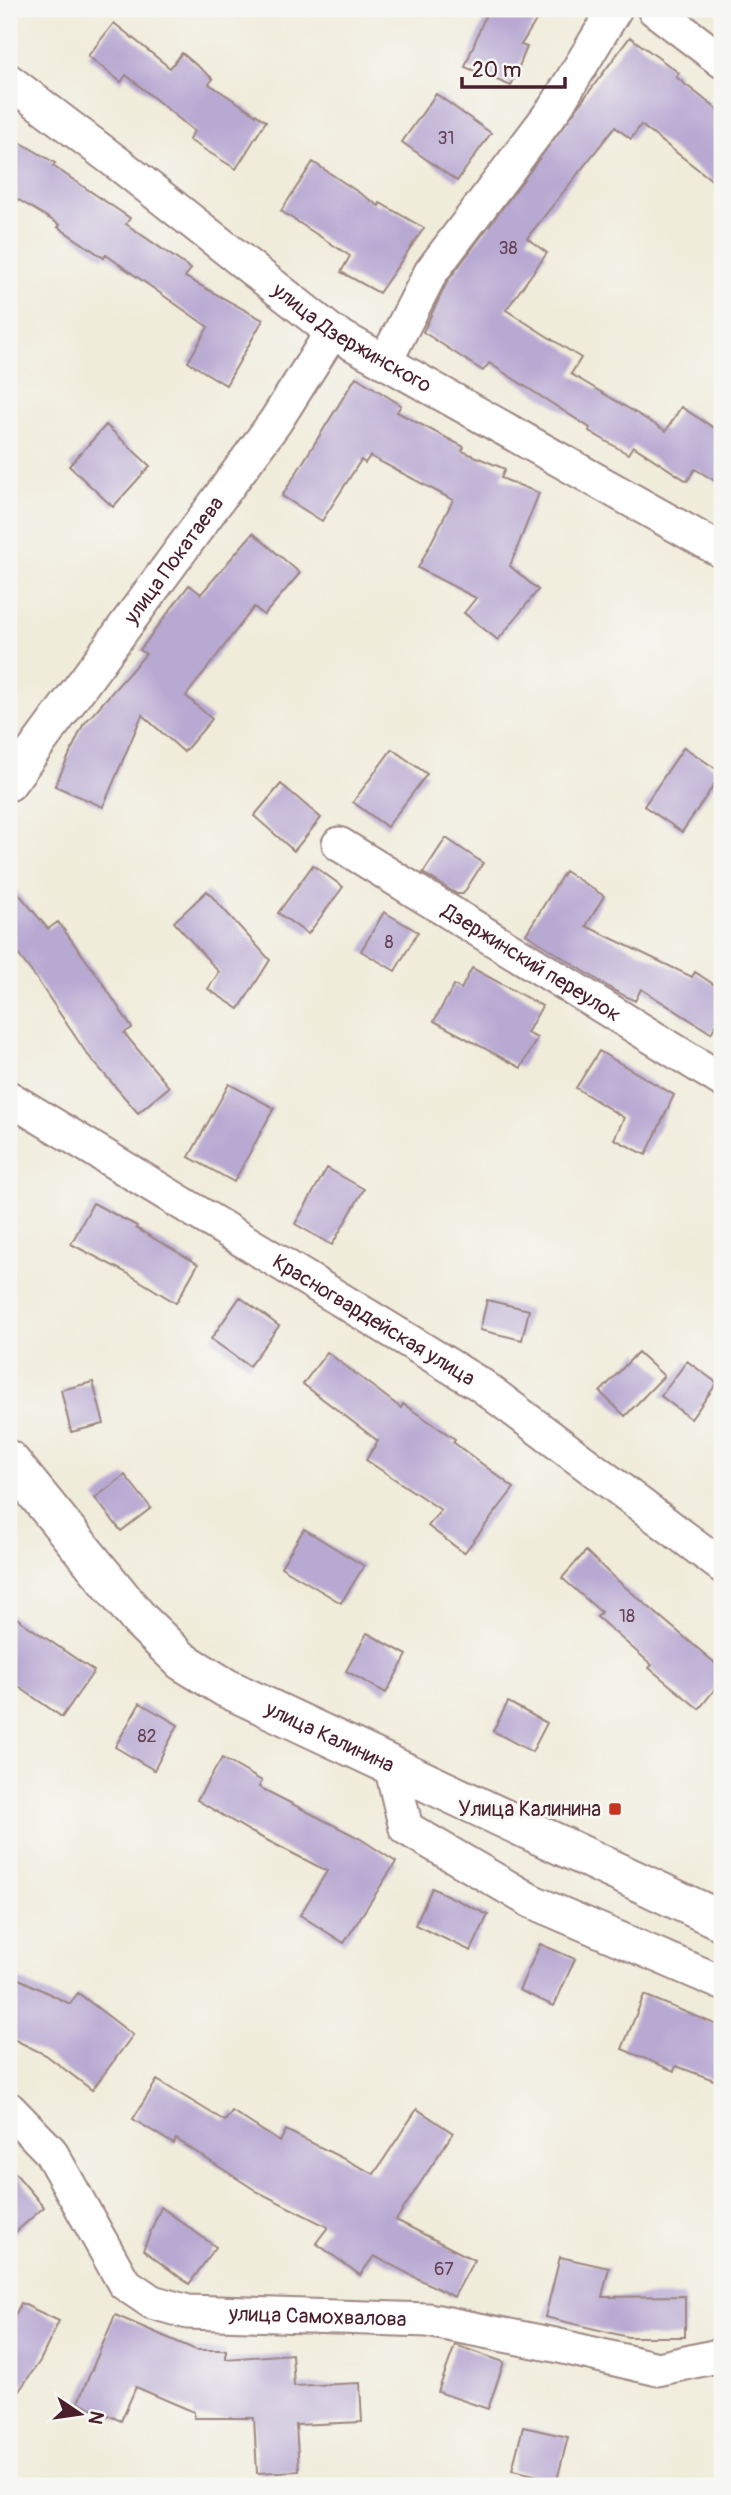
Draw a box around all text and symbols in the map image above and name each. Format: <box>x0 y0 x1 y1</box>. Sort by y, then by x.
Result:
scale bar <box>462 46 565 90</box>
text: 20 m <box>472 57 521 84</box>
house number: 31 <box>437 127 455 150</box>
house number: 38 <box>498 237 518 260</box>
street label: улица Дзержинского <box>266 276 436 399</box>
street label: улица Покатаева <box>118 491 230 630</box>
street label: Дзержинский переулок <box>436 897 626 1028</box>
house number: 8 <box>384 931 394 954</box>
street label: Красногвардейская улица <box>267 1248 480 1392</box>
house number: 18 <box>619 1605 635 1628</box>
street label: улица Калинина <box>260 1695 399 1779</box>
house number: 82 <box>137 1725 157 1748</box>
place label: Улица Калинина <box>458 1796 601 1823</box>
marker: Улица Калинина <box>607 1801 623 1817</box>
house number: 67 <box>434 2258 454 2281</box>
street label: улица Самохвалова <box>227 2300 407 2333</box>
north arrow <box>46 2380 116 2450</box>
text: N <box>82 2409 109 2427</box>

